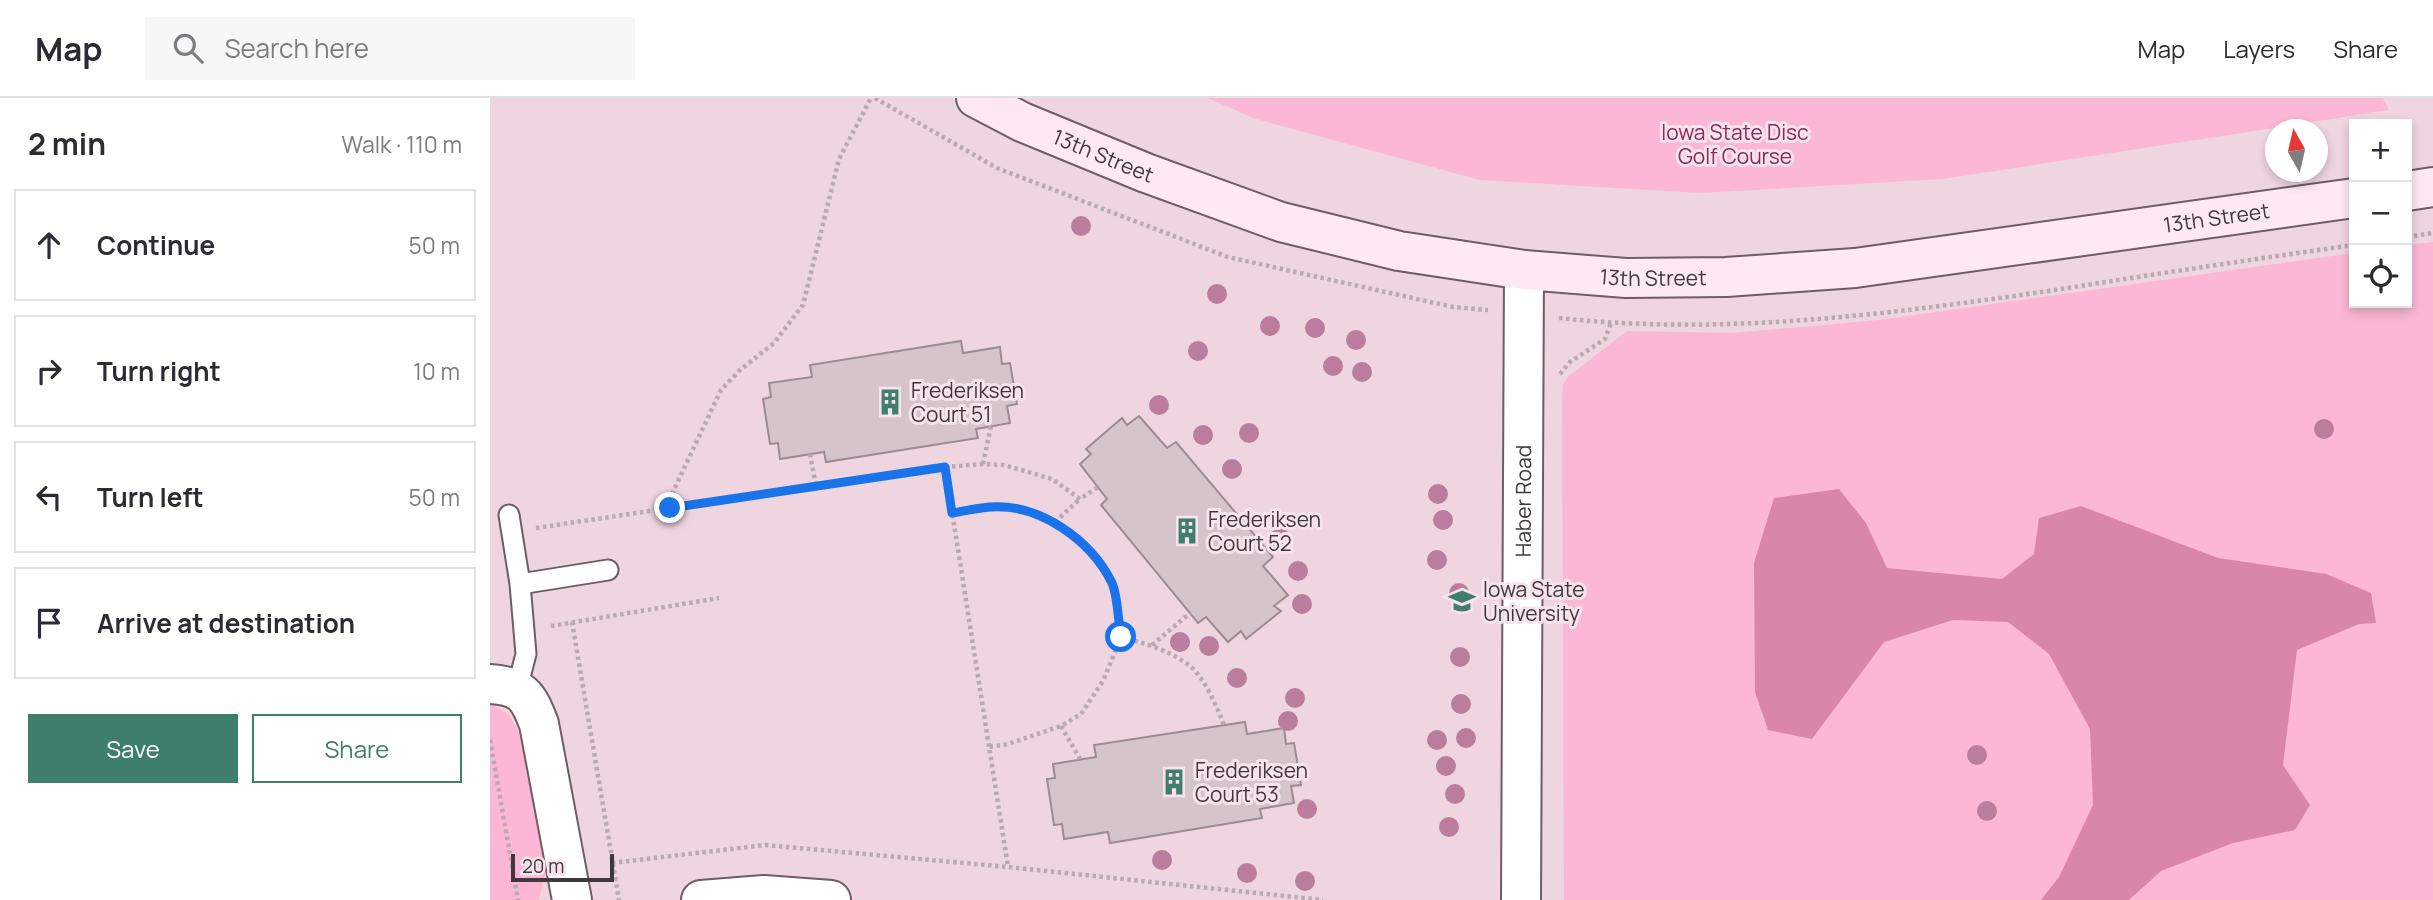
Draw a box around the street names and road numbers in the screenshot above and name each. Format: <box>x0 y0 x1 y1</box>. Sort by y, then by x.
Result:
street label: 13th Street <box>1049 122 1158 189</box>
street label: 13th Street <box>2162 196 2271 239</box>
street label: 13th Street <box>1599 262 1707 292</box>
street label: Haber Road <box>1509 445 1537 557</box>

